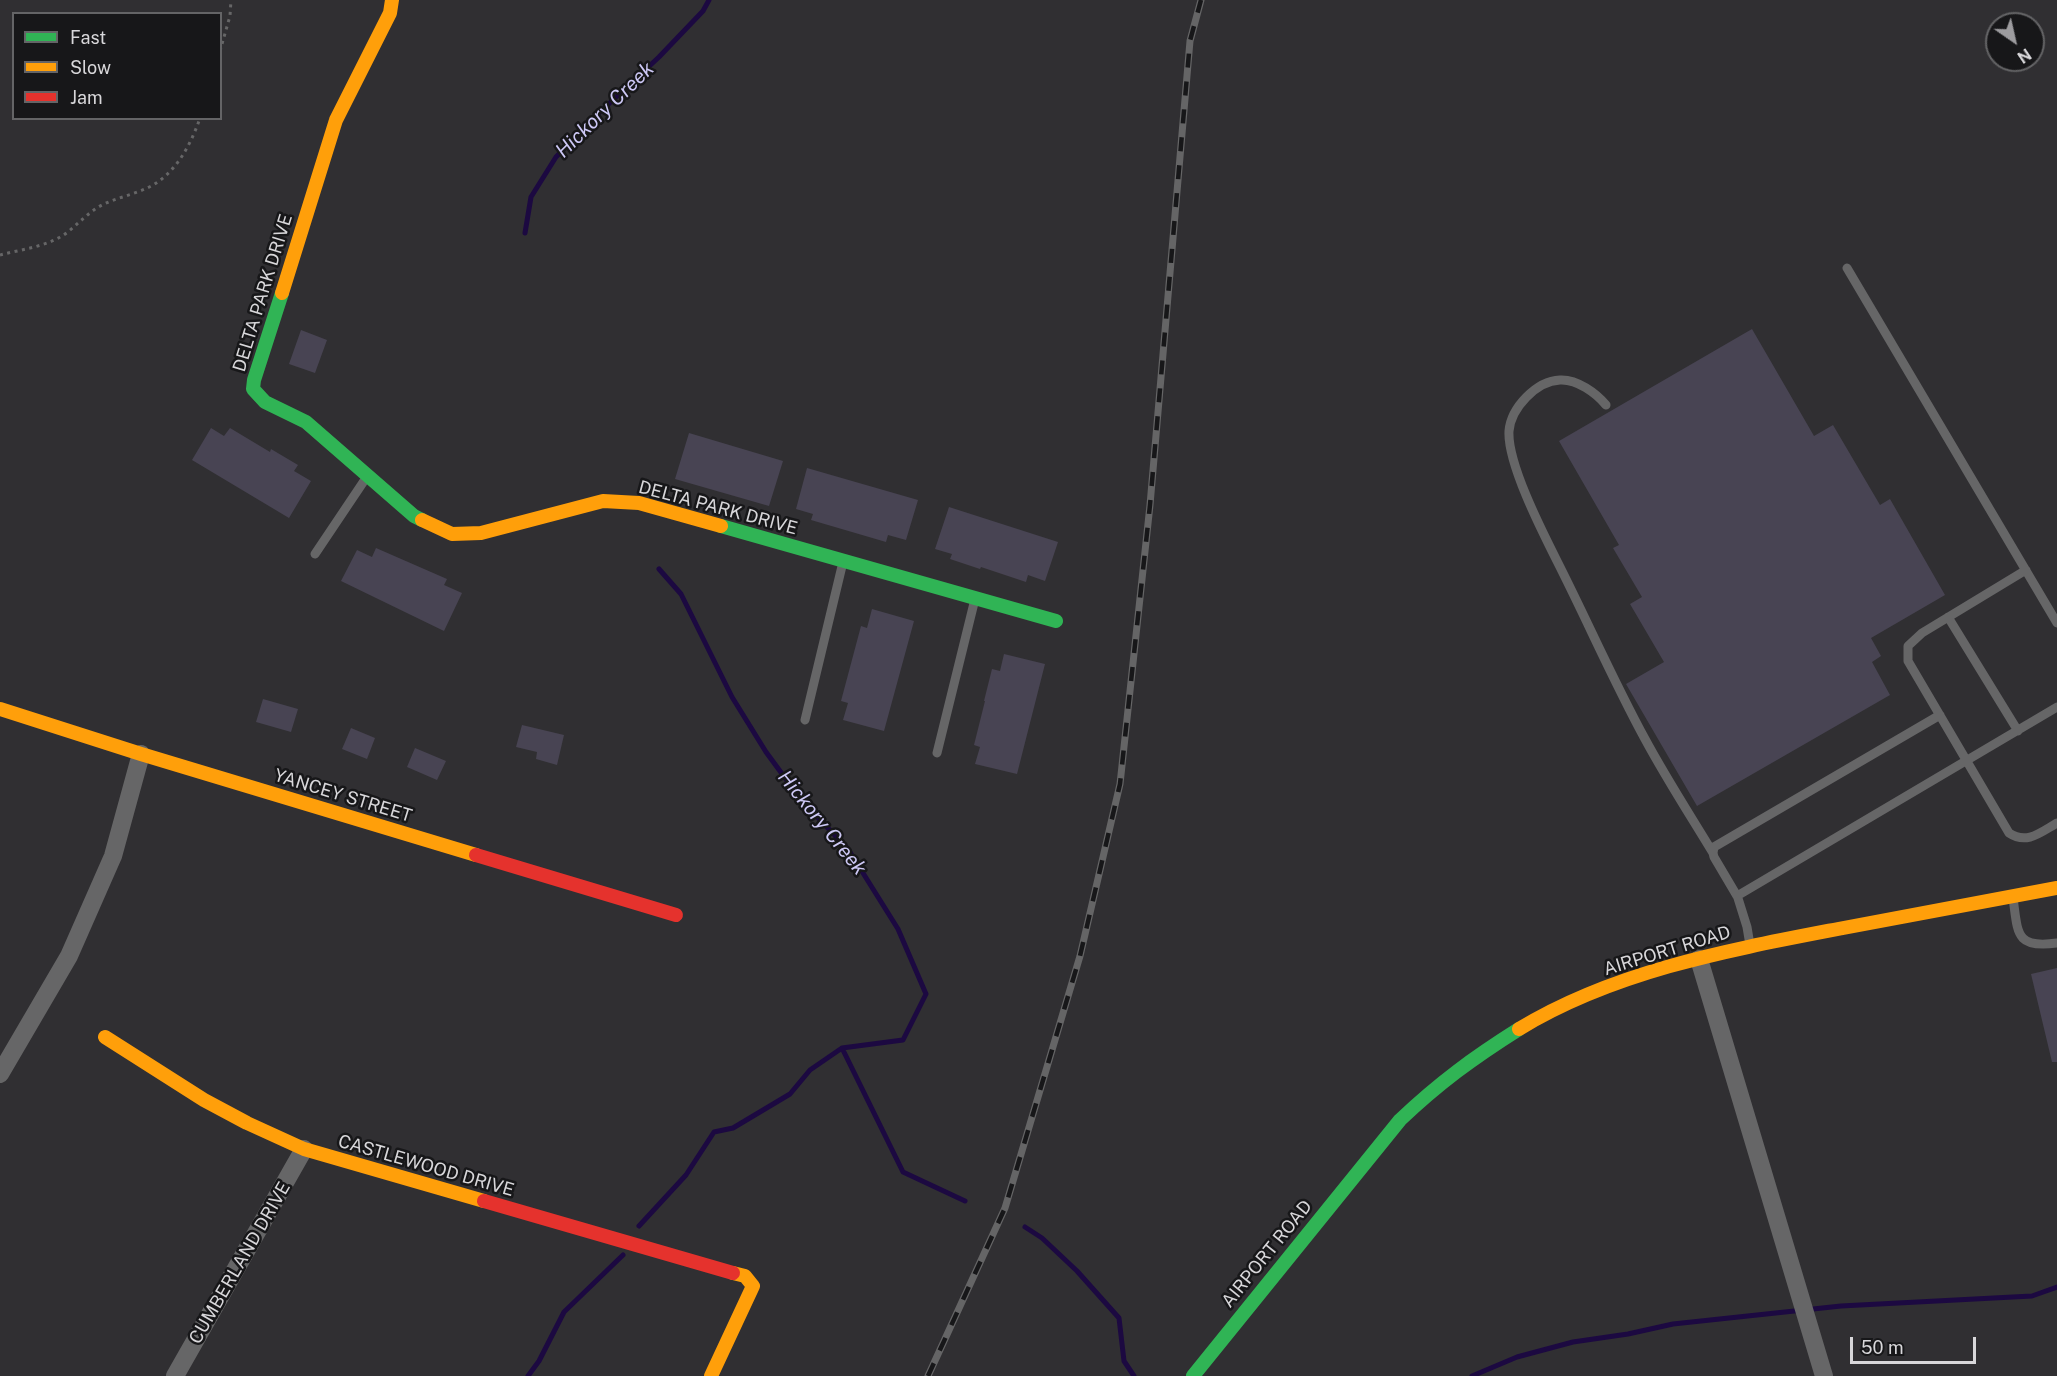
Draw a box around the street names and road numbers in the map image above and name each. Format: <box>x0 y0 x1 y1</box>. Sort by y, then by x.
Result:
street label: DELTA PARK DRIVE <box>229 212 297 374</box>
street label: DELTA PARK DRIVE <box>636 476 800 540</box>
street label: YANCEY STREET <box>271 765 415 827</box>
street label: AIRPORT ROAD <box>1601 921 1733 981</box>
street label: CASTLEWOOD DRIVE <box>336 1131 516 1201</box>
street label: CUMBERLAND DRIVE <box>185 1178 295 1348</box>
street label: AIRPORT ROAD <box>1217 1196 1317 1312</box>

